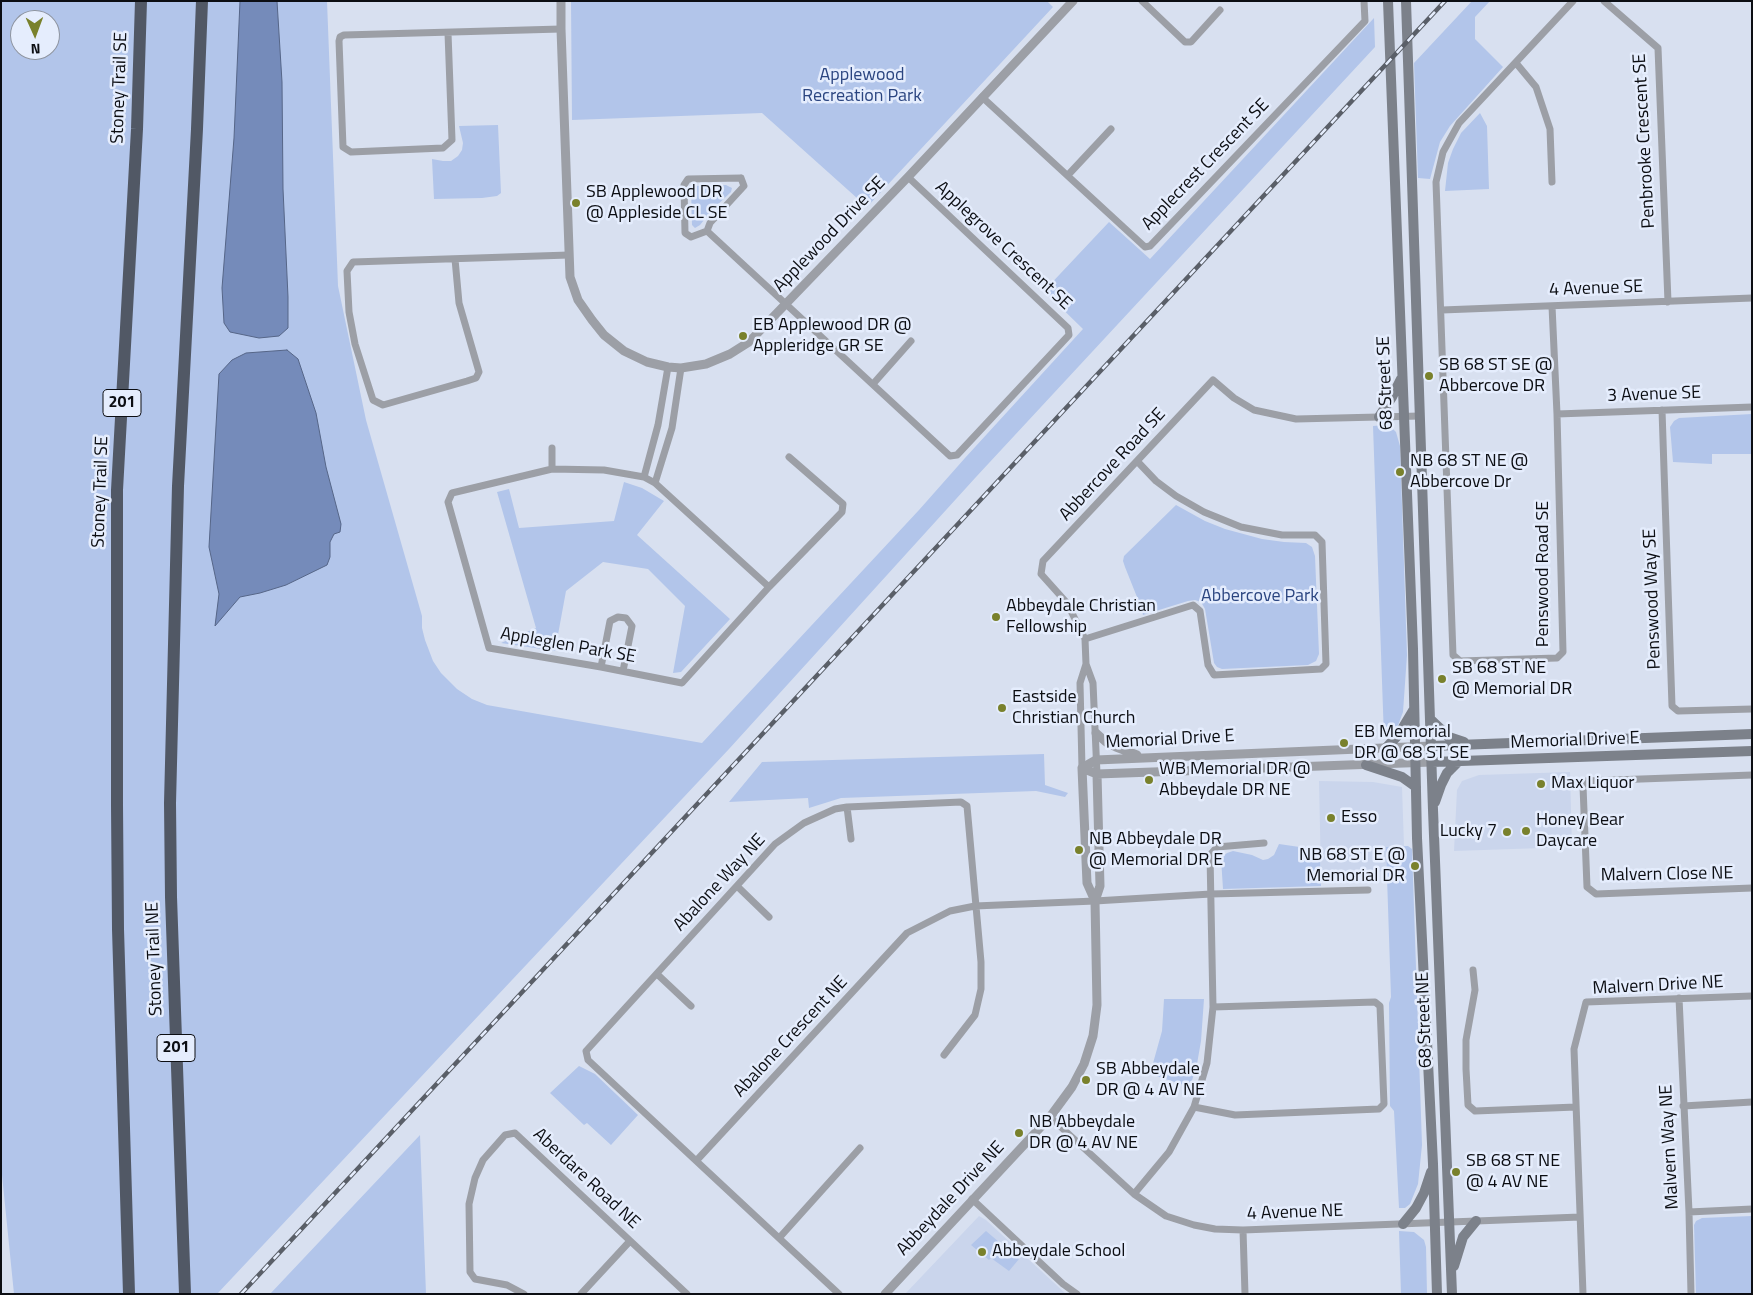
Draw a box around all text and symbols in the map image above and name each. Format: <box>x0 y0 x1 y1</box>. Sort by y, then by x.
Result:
north arrow <box>10 10 60 60</box>
street label: Stoney Trail SE <box>107 32 133 144</box>
text: N <box>30 39 41 60</box>
street label: Penbrooke Crescent SE <box>1630 53 1660 229</box>
park label: Applewood Recreation Park <box>802 65 922 108</box>
street label: Applecrest Crescent SE <box>1138 95 1274 235</box>
street label: Applewood Drive SE <box>769 173 891 297</box>
street label: Applegrove Crescent SE <box>930 177 1076 315</box>
place label: SB Applewood DR @ Appleside CL SE <box>586 182 727 224</box>
marker: SB Applewood DR @ Appleside CL SE <box>570 197 582 209</box>
street label: 4 Avenue SE <box>1549 277 1643 301</box>
place label: EB Applewood DR @ Appleridge GR SE <box>753 315 911 358</box>
marker: EB Applewood DR @ Appleridge GR SE <box>737 330 749 342</box>
street label: 68 Street SE <box>1374 336 1398 430</box>
place label: SB 68 ST SE @ Abbercove DR <box>1439 355 1552 398</box>
marker: SB 68 ST SE @ Abbercove DR <box>1423 370 1435 382</box>
street label: 3 Avenue SE <box>1607 383 1701 407</box>
road number: 201 <box>103 389 141 416</box>
street label: Abbercove Road SE <box>1055 404 1171 526</box>
street label: Stoney Trail SE <box>88 436 114 548</box>
place label: NB 68 ST NE @ Abbercove Dr <box>1410 451 1528 494</box>
marker: NB 68 ST NE @ Abbercove Dr <box>1394 466 1406 478</box>
street label: Penswood Road SE <box>1533 501 1555 647</box>
street label: Penswood Way SE <box>1640 528 1666 670</box>
park label: Abbercove Park <box>1201 586 1319 608</box>
place label: Abbeydale Christian Fellowship <box>1006 596 1156 638</box>
marker: Abbeydale Christian Fellowship <box>990 611 1002 623</box>
street label: Appleglen Park SE <box>499 623 637 669</box>
place label: SB 68 ST NE @ Memorial DR <box>1452 658 1572 701</box>
marker: SB 68 ST NE @ Memorial DR <box>1436 673 1448 685</box>
place label: Eastside Christian Church <box>1012 687 1135 730</box>
marker: Eastside Christian Church <box>996 702 1008 714</box>
place label: EB Memorial DR @ 68 ST SE <box>1354 722 1469 764</box>
street label: Memorial Drive E <box>1105 726 1235 754</box>
street label: Memorial Drive E <box>1510 728 1640 754</box>
marker: EB Memorial DR @ 68 ST SE <box>1338 737 1350 749</box>
place label: WB Memorial DR @ Abbeydale DR NE <box>1159 759 1310 802</box>
place label: Max Liquor <box>1551 773 1635 795</box>
marker: WB Memorial DR @ Abbeydale DR NE <box>1143 774 1155 786</box>
marker: Max Liquor <box>1535 778 1547 790</box>
place label: Esso <box>1341 807 1377 829</box>
place label: Honey Bear Daycare <box>1536 810 1624 852</box>
marker: Esso <box>1325 812 1337 824</box>
place label: Lucky 7 <box>1440 821 1497 843</box>
marker: Honey Bear Daycare <box>1520 825 1532 837</box>
marker: Lucky 7 <box>1501 826 1513 838</box>
place label: NB Abbeydale DR @ Memorial DR E <box>1089 829 1223 872</box>
street label: Abalone Way NE <box>669 830 771 936</box>
marker: NB Abbeydale DR @ Memorial DR E <box>1073 844 1085 856</box>
place label: NB 68 ST E @ Memorial DR <box>1299 845 1405 888</box>
marker: NB 68 ST E @ Memorial DR <box>1409 860 1421 872</box>
street label: Malvern Close NE <box>1600 863 1734 887</box>
street label: Stoney Trail NE <box>142 902 168 1016</box>
street label: 68 Street NE <box>1413 971 1437 1069</box>
street label: Abalone Crescent NE <box>729 972 853 1102</box>
street label: Malvern Drive NE <box>1592 972 1724 1000</box>
road number: 201 <box>157 1034 195 1062</box>
place label: SB Abbeydale DR @ 4 AV NE <box>1096 1059 1205 1102</box>
marker: SB Abbeydale DR @ 4 AV NE <box>1080 1074 1092 1086</box>
street label: Malvern Way NE <box>1656 1084 1684 1210</box>
place label: NB Abbeydale DR @ 4 AV NE <box>1029 1112 1138 1154</box>
street label: Aberdare Road NE <box>528 1124 644 1234</box>
marker: NB Abbeydale DR @ 4 AV NE <box>1013 1127 1025 1139</box>
street label: Abbeydale Drive NE <box>893 1137 1009 1261</box>
place label: SB 68 ST NE @ 4 AV NE <box>1466 1151 1560 1194</box>
marker: SB 68 ST NE @ 4 AV NE <box>1450 1166 1462 1178</box>
street label: 4 Avenue NE <box>1246 1201 1344 1225</box>
place label: Abbeydale School <box>992 1241 1125 1263</box>
marker: Abbeydale School <box>976 1246 988 1258</box>

